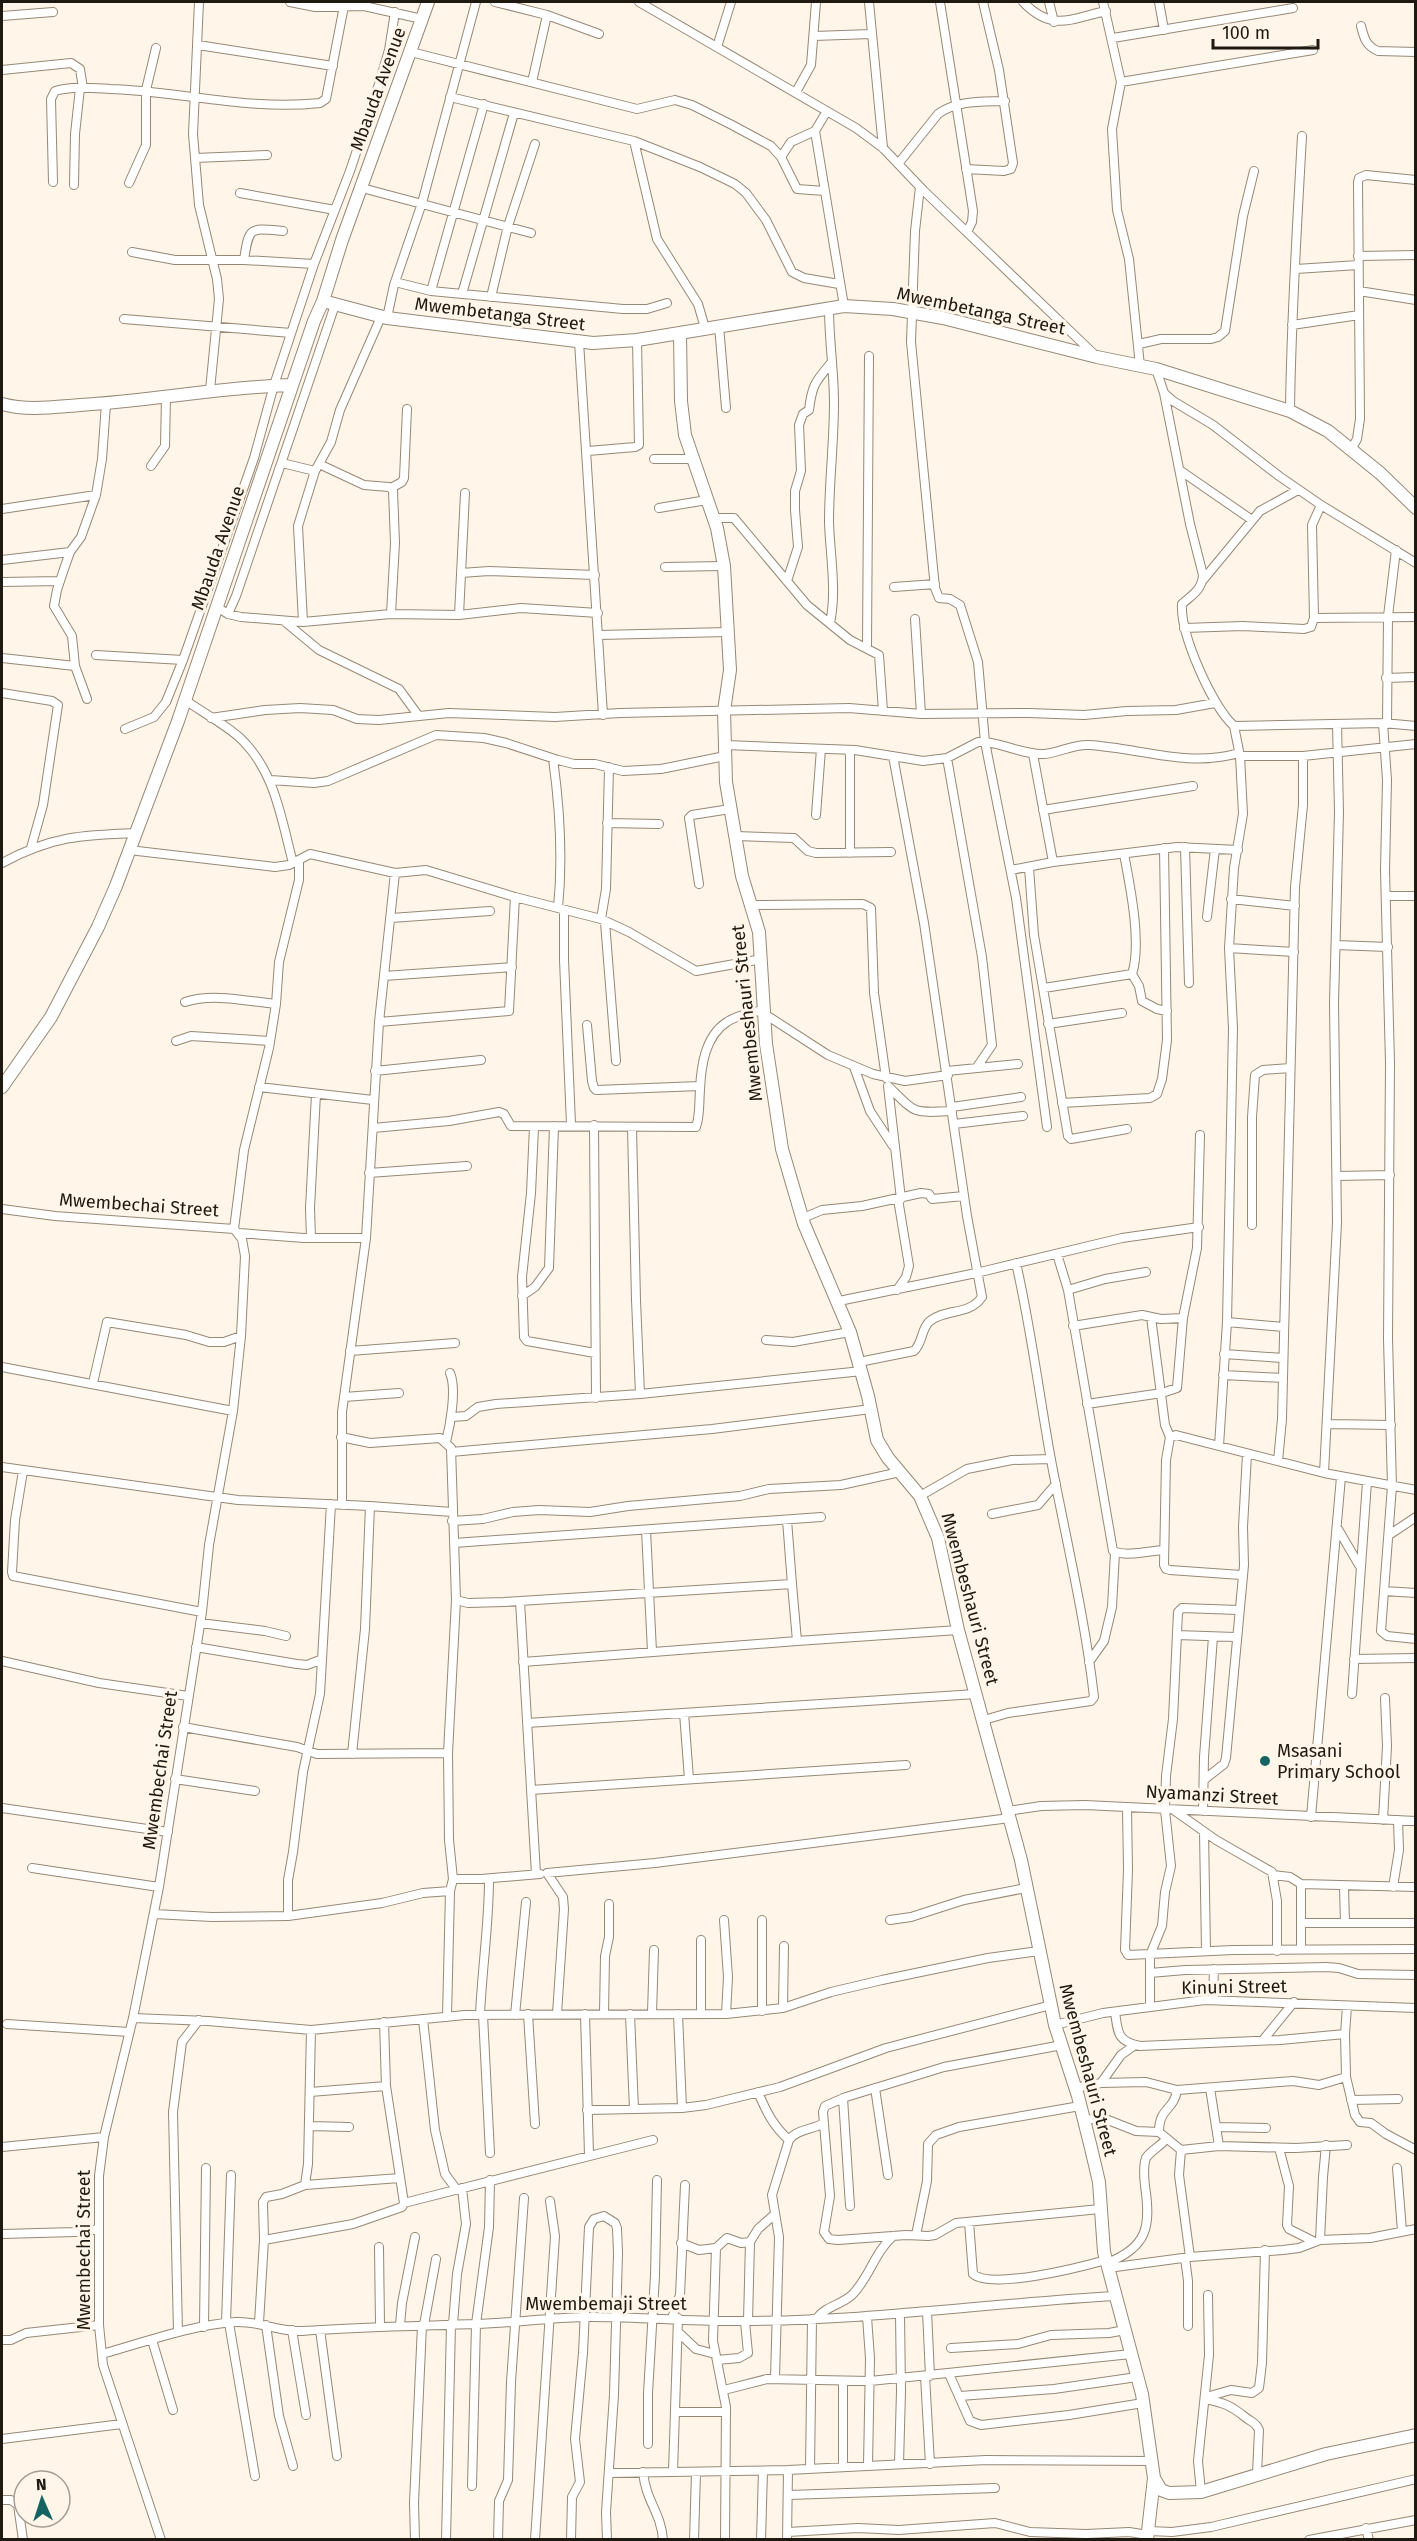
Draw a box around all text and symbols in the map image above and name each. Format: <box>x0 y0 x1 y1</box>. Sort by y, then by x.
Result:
scale bar <box>1213 12 1318 50</box>
text: 100 m <box>1222 22 1270 44</box>
street label: Mbauda Avenue <box>345 24 411 154</box>
street label: Mwembetanga Street <box>895 282 1068 340</box>
street label: Mwembetanga Street <box>413 293 587 335</box>
street label: Mbauda Avenue <box>186 483 250 613</box>
street label: Mwembeshauri Street <box>727 923 767 1102</box>
street label: Mwembechai Street <box>58 1188 220 1222</box>
street label: Mwembeshauri Street <box>936 1510 1004 1688</box>
street label: Mwembechai Street <box>138 1689 182 1851</box>
place label: Msasani Primary School <box>1277 1740 1400 1783</box>
marker: Msasani Primary School <box>1258 1754 1272 1768</box>
street label: Nyamanzi Street <box>1145 1781 1279 1809</box>
street label: Kinuni Street <box>1181 1975 1288 1999</box>
street label: Mwembeshauri Street <box>1054 1981 1122 2159</box>
street label: Mwembechai Street <box>73 2169 95 2330</box>
street label: Mwembemaji Street <box>525 2293 687 2315</box>
north arrow <box>12 2469 72 2529</box>
text: N <box>35 2475 47 2494</box>

